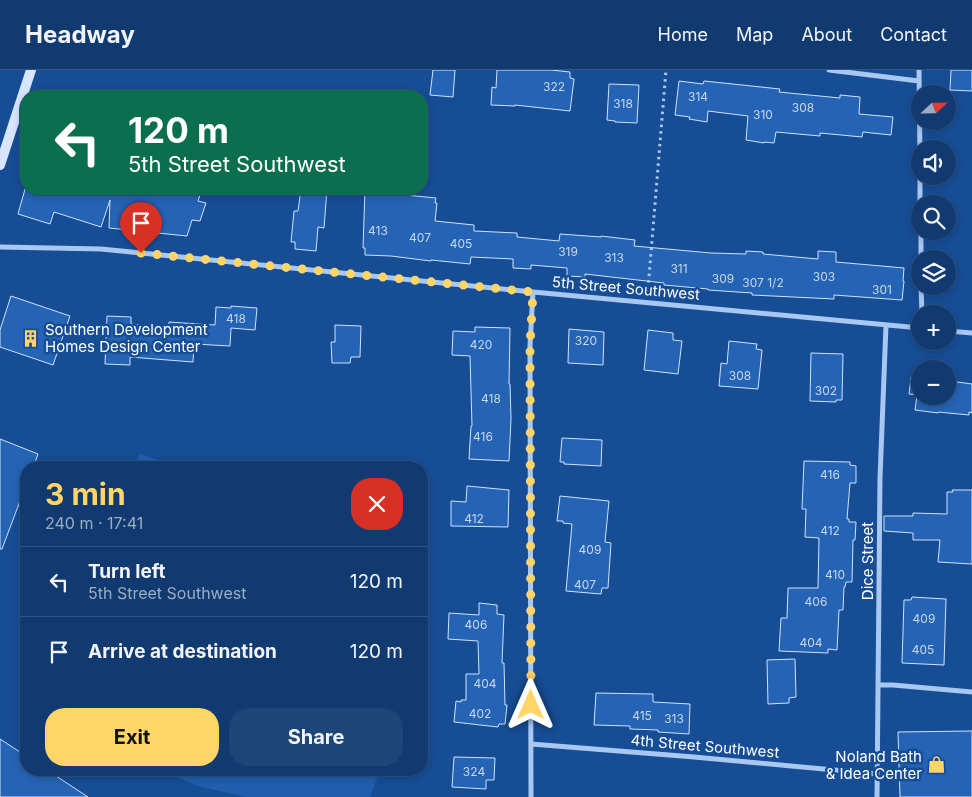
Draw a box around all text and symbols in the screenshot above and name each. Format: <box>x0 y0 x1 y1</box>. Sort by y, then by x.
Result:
text: Headway <box>25 20 135 49</box>
text: Home <box>658 24 708 45</box>
text: Map <box>736 24 773 45</box>
text: About <box>801 24 852 45</box>
text: Contact <box>880 24 947 45</box>
house number: 322 <box>543 79 565 94</box>
north arrow <box>911 85 956 130</box>
map controls <box>911 85 956 405</box>
house number: 314 <box>688 89 708 104</box>
house number: 318 <box>613 96 633 111</box>
house number: 308 <box>792 100 814 115</box>
house number: 310 <box>753 107 773 122</box>
text: 120 m <box>128 109 229 151</box>
icon: left <box>45 110 110 175</box>
button: sound <box>911 140 956 185</box>
text: 5th Street Southwest <box>128 151 346 177</box>
button: search <box>911 195 956 240</box>
pin <box>120 202 162 253</box>
icon: arrive <box>127 209 155 237</box>
house number: 413 <box>368 223 388 238</box>
house number: 407 <box>409 230 431 245</box>
house number: 405 <box>450 236 472 251</box>
house number: 319 <box>558 244 578 259</box>
house number: 313 <box>604 250 624 265</box>
button: layers <box>911 250 956 295</box>
house number: 311 <box>670 261 688 276</box>
house number: 303 <box>813 269 835 284</box>
house number: 309 <box>712 271 734 286</box>
street label: 5th Street Southwest <box>551 272 701 304</box>
house number: 307 1/2 <box>742 275 784 290</box>
house number: 301 <box>872 282 892 297</box>
button: + <box>911 305 956 350</box>
house number: 418 <box>226 311 246 326</box>
place label: Southern Development Homes Design Center <box>45 320 208 356</box>
building icon: Southern Development Homes Design Center <box>21 328 41 348</box>
house number: 320 <box>575 333 597 348</box>
house number: 420 <box>470 337 492 352</box>
button: − <box>911 360 956 405</box>
house number: 308 <box>729 368 751 383</box>
house number: 302 <box>815 383 837 398</box>
house number: 418 <box>481 391 501 406</box>
house number: 416 <box>473 429 493 444</box>
house number: 416 <box>820 467 840 482</box>
text: 3 min <box>45 476 126 512</box>
button: close <box>351 478 403 530</box>
house number: 412 <box>464 511 484 526</box>
text: 240 m · 17:41 <box>45 513 143 533</box>
street label: Dice Street <box>858 522 877 600</box>
house number: 412 <box>820 523 840 538</box>
house number: 409 <box>579 542 601 557</box>
text: Turn left <box>88 560 166 583</box>
house number: 410 <box>825 567 845 582</box>
icon: left <box>45 568 73 596</box>
text: 120 m <box>350 570 403 593</box>
house number: 407 <box>574 577 596 592</box>
text: 5th Street Southwest <box>88 583 246 603</box>
house number: 406 <box>805 594 827 609</box>
house number: 409 <box>913 611 935 626</box>
house number: 406 <box>465 617 487 632</box>
house number: 404 <box>799 635 823 650</box>
icon: arrive <box>45 638 73 666</box>
text: Arrive at destination <box>88 640 277 663</box>
text: 120 m <box>350 640 403 663</box>
house number: 405 <box>912 642 934 657</box>
house number: 404 <box>473 676 497 691</box>
position arrow <box>504 678 556 730</box>
house number: 402 <box>469 706 491 721</box>
button: Exit <box>45 708 219 766</box>
button: Share <box>229 708 403 766</box>
house number: 415 <box>632 708 652 723</box>
house number: 313 <box>664 711 684 726</box>
street label: 4th Street Southwest <box>630 730 780 762</box>
place label: Noland Bath & Idea Center <box>826 747 922 783</box>
shop icon: Noland Bath & Idea Center <box>926 755 946 775</box>
house number: 324 <box>463 764 485 779</box>

